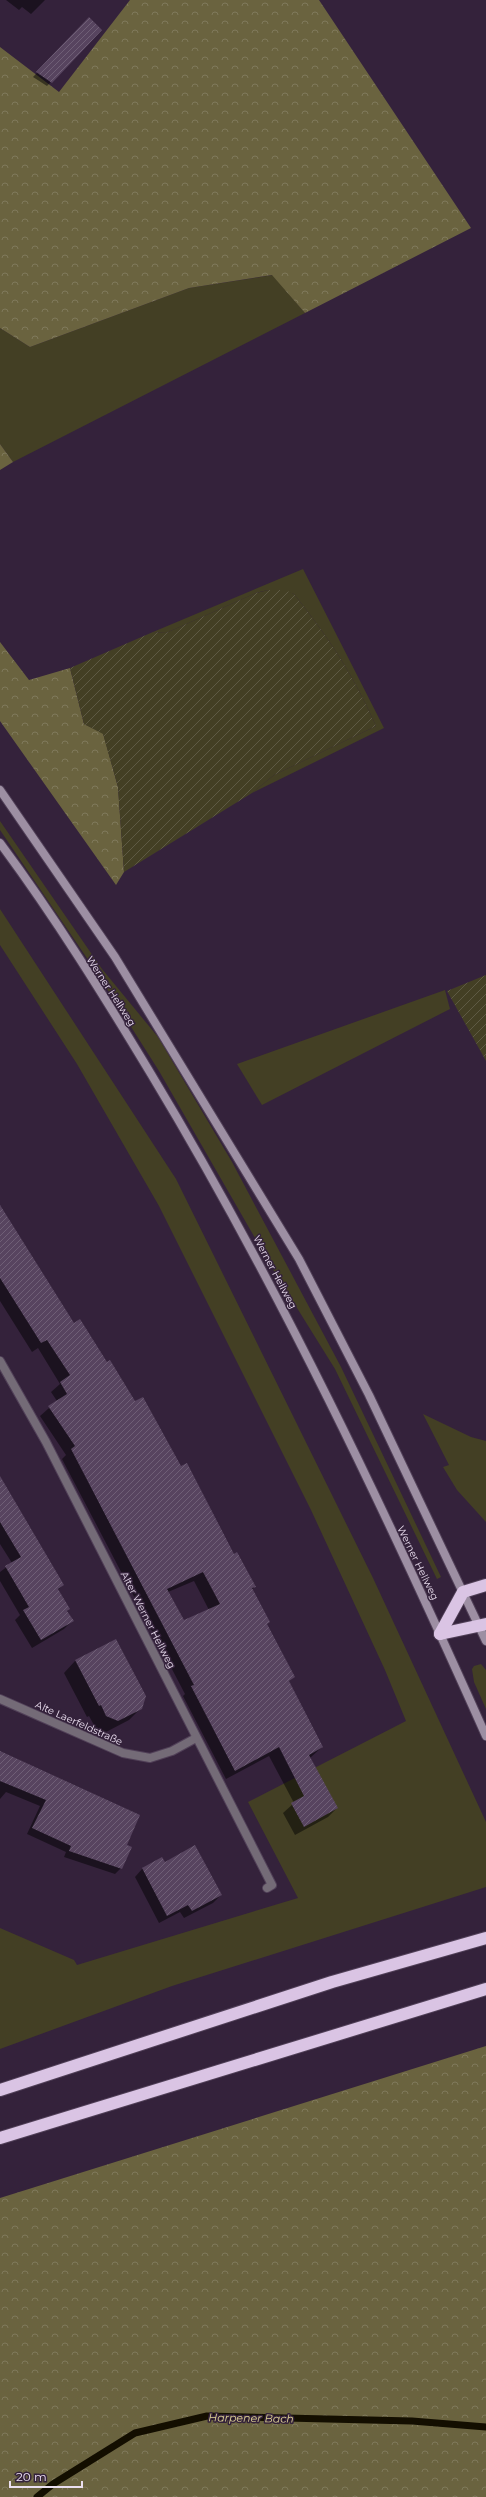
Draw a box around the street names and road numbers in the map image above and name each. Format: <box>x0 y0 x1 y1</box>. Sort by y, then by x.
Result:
street label: Werner Hellweg <box>83 953 139 1029</box>
street label: Werner Hellweg <box>250 1233 300 1311</box>
street label: Werner Hellweg <box>394 1524 442 1602</box>
street label: Alter Werner Hellweg <box>118 1569 178 1671</box>
street label: Alte Laerfeldstraße <box>33 1698 125 1748</box>

